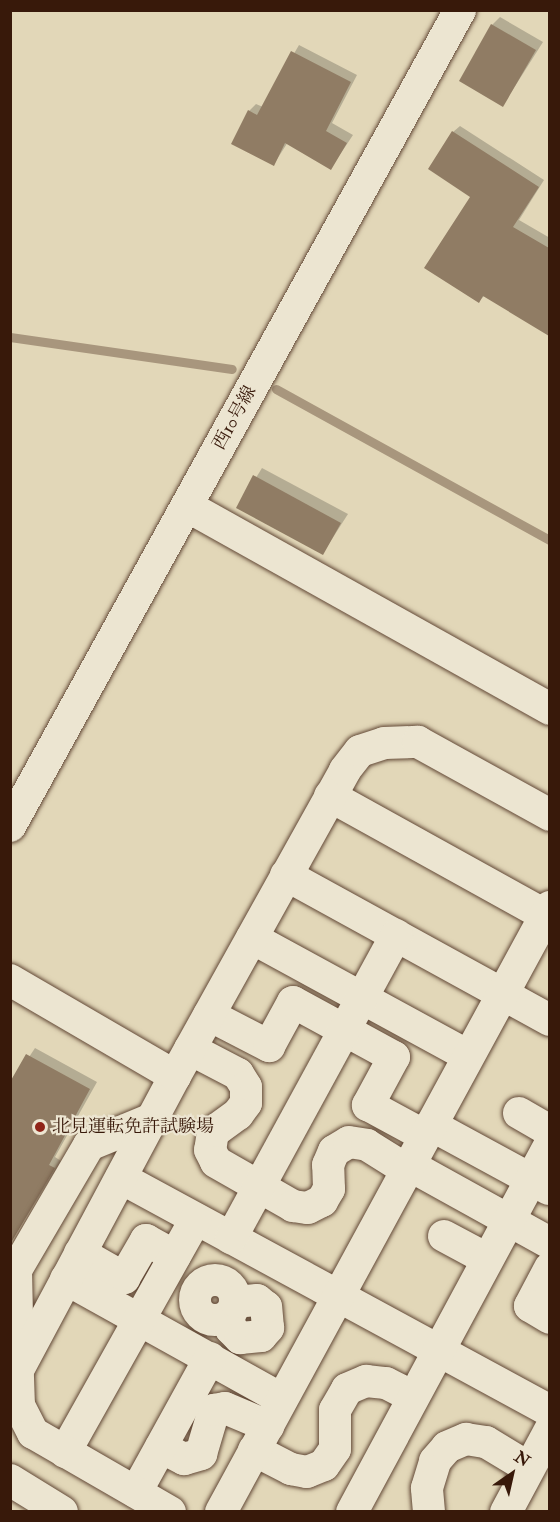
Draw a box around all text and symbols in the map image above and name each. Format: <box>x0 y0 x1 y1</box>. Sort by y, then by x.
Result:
street label: 西10号線 <box>209 382 261 454</box>
place label: 北見運転免許試験場 <box>52 1116 214 1138</box>
marker: 北見運転免許試験場 <box>33 1120 47 1134</box>
north arrow <box>482 1444 542 1504</box>
text: N <box>511 1447 534 1471</box>

